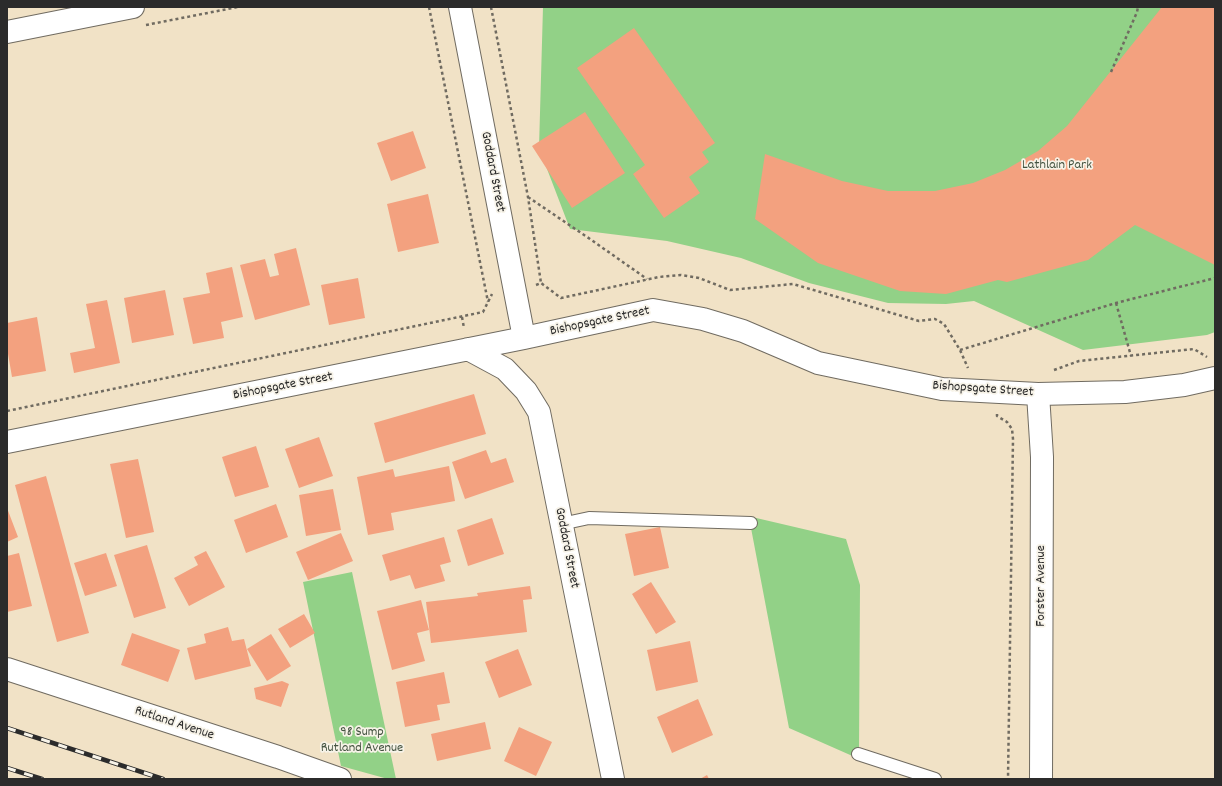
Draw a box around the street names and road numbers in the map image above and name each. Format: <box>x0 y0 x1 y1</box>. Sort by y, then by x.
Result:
street label: Goddard Street <box>476 130 508 214</box>
street label: Bishopsgate Street <box>549 303 651 341</box>
street label: Bishopsgate Street <box>232 369 334 405</box>
street label: Bishopsgate Street <box>932 378 1034 402</box>
street label: Goddard Street <box>550 506 582 590</box>
street label: Forster Avenue <box>1034 545 1050 627</box>
street label: Rutland Avenue <box>132 703 216 745</box>

